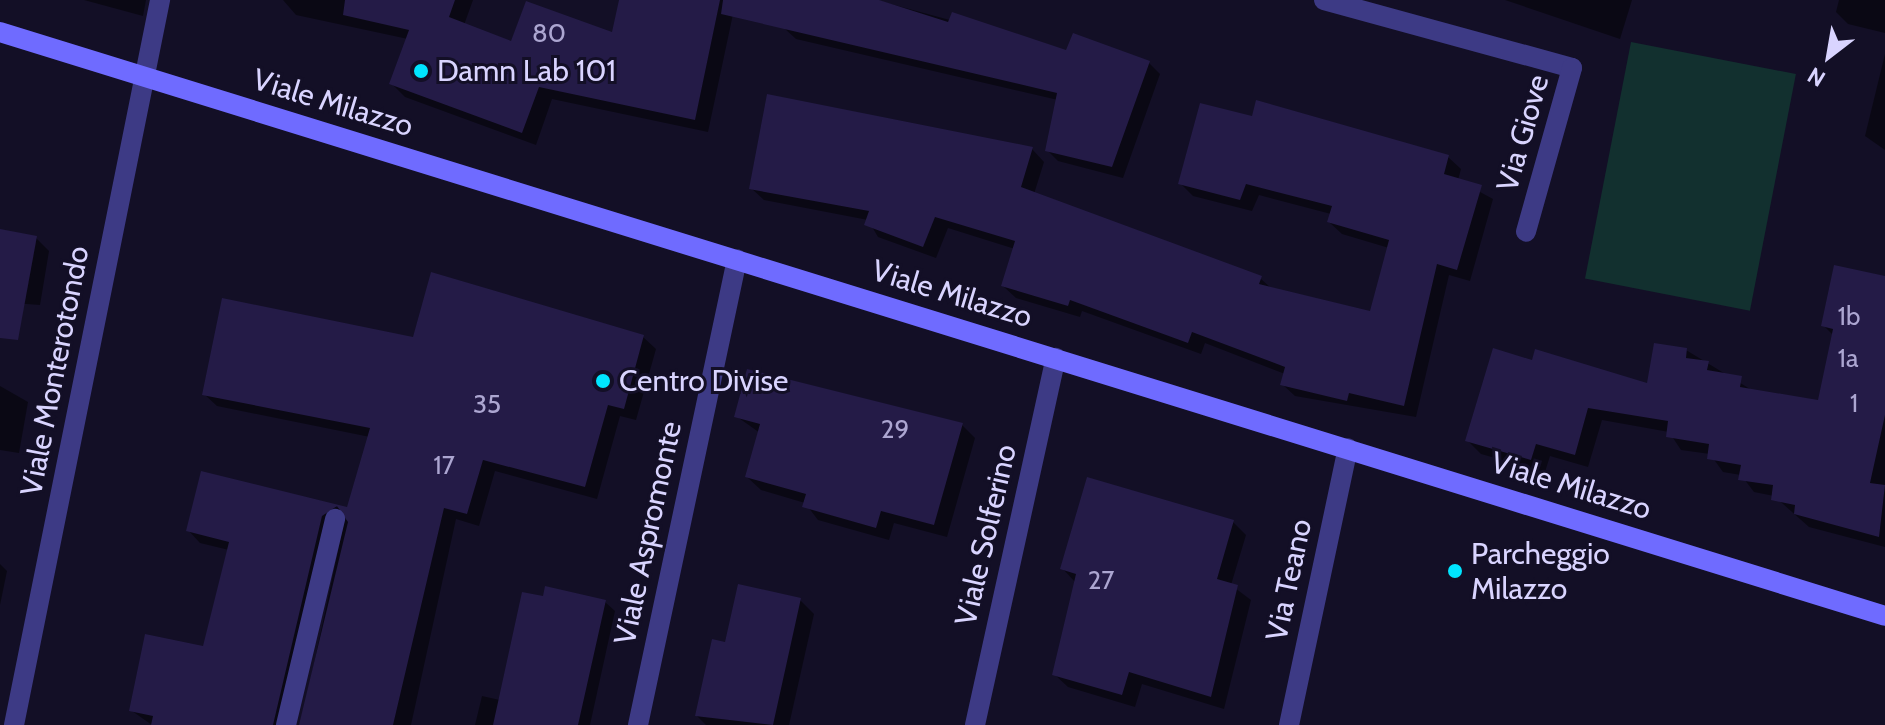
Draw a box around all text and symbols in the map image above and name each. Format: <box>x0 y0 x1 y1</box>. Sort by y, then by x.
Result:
north arrow <box>1789 16 1869 96</box>
house number: 80 <box>532 18 566 50</box>
place label: Damn Lab 101 <box>437 53 616 89</box>
text: N <box>1803 61 1830 93</box>
street label: Viale Milazzo <box>248 62 418 144</box>
marker: Damn Lab 101 <box>412 62 430 80</box>
street label: Via Giove <box>1489 71 1557 195</box>
street label: Viale Monterotondo <box>13 243 97 499</box>
street label: Viale Milazzo <box>867 253 1037 335</box>
house number: 1b <box>1838 301 1860 333</box>
house number: 1a <box>1838 343 1858 375</box>
place label: Centro Divise <box>619 363 788 399</box>
marker: Centro Divise <box>594 372 612 390</box>
house number: 1 <box>1850 388 1858 420</box>
house number: 35 <box>473 389 501 421</box>
house number: 29 <box>881 414 909 446</box>
street label: Viale Aspromonte <box>607 418 689 648</box>
street label: Viale Solferino <box>948 441 1024 629</box>
street label: Viale Milazzo <box>1486 445 1656 527</box>
house number: 17 <box>433 450 455 482</box>
street label: Via Teano <box>1259 516 1319 644</box>
place label: Parcheggio Milazzo <box>1471 536 1610 606</box>
marker: Parcheggio Milazzo <box>1446 562 1464 580</box>
house number: 27 <box>1088 565 1114 597</box>

